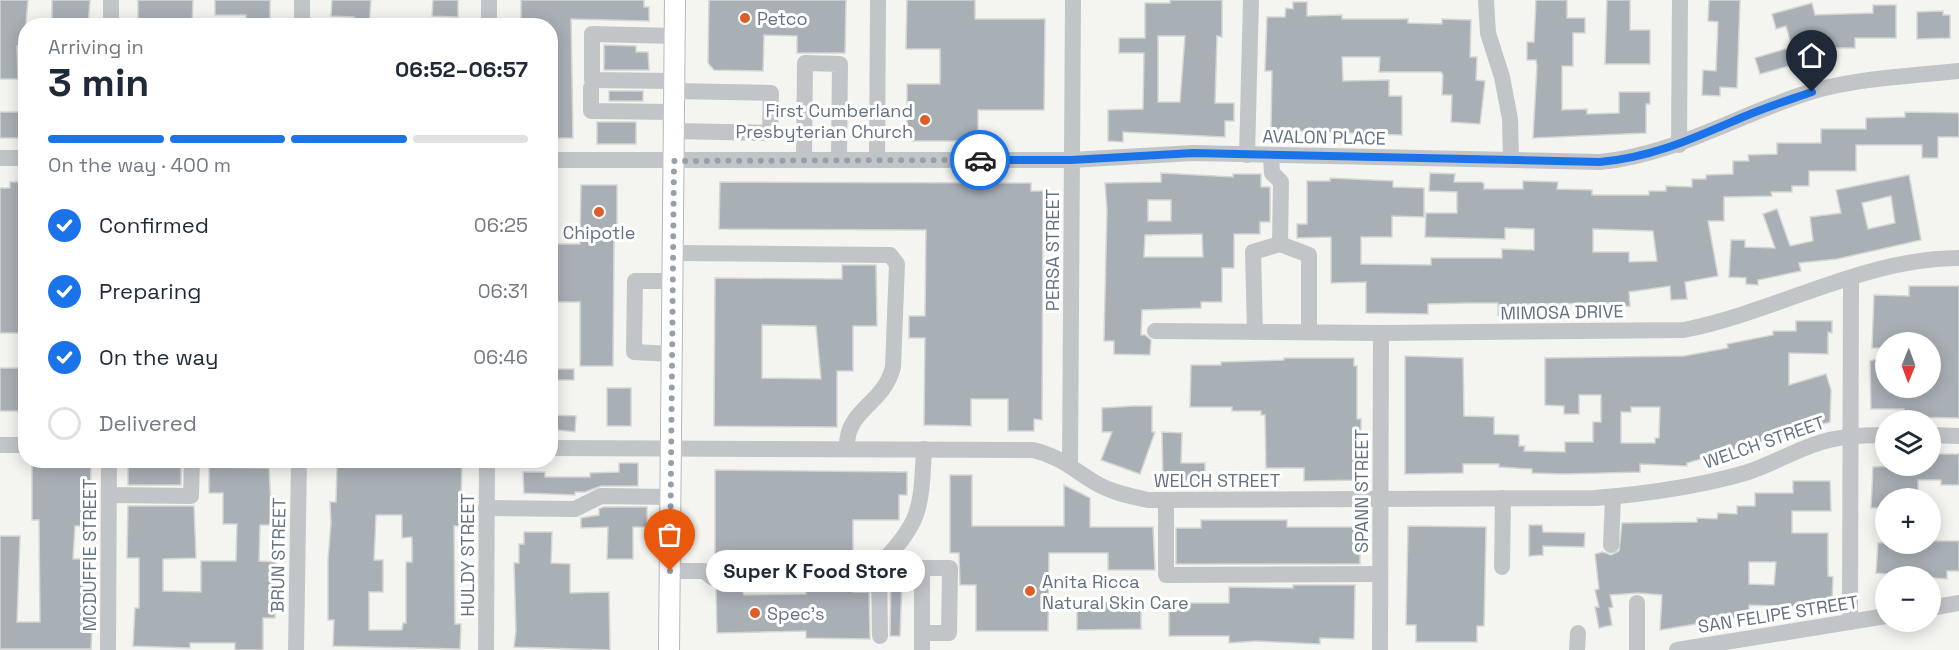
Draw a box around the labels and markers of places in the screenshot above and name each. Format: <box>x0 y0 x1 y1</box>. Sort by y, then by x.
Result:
place label: Petco <box>757 7 808 30</box>
marker: Petco <box>738 11 752 25</box>
pin <box>1786 30 1837 92</box>
place label: First Cumberland Presbyterian Church <box>735 99 913 143</box>
marker: First Cumberland Presbyterian Church <box>918 113 932 127</box>
marker: Chipotle <box>592 205 606 219</box>
place label: Chipotle <box>563 221 635 244</box>
pin <box>644 509 695 571</box>
callout: Super K Food Store <box>706 550 925 592</box>
place label: Anita Ricca Natural Skin Care <box>1042 570 1189 614</box>
marker: Anita Ricca Natural Skin Care <box>1023 584 1037 598</box>
place label: Spec's <box>767 602 824 625</box>
marker: Spec's <box>748 606 762 620</box>

